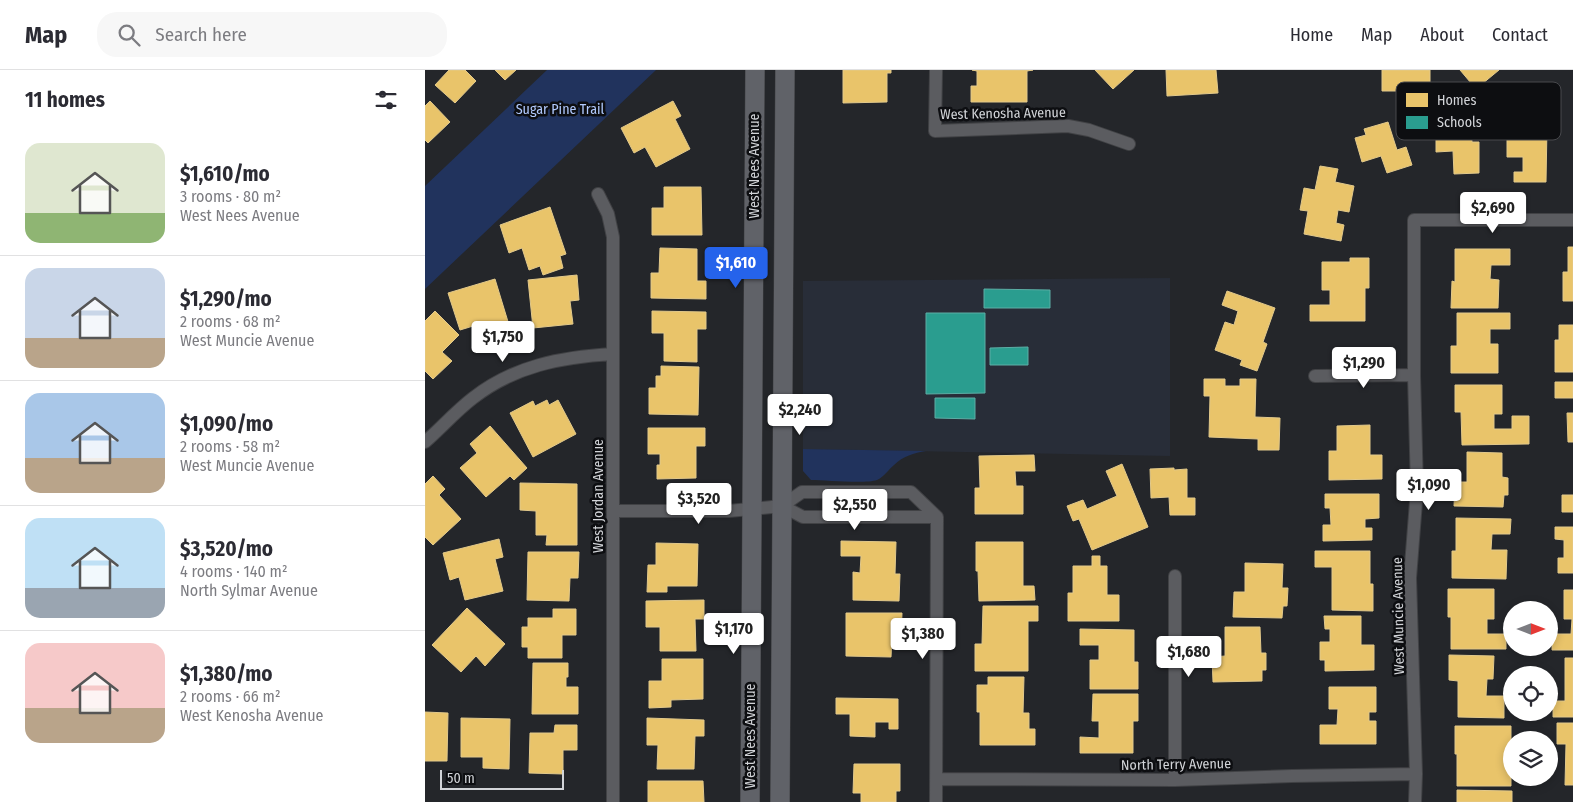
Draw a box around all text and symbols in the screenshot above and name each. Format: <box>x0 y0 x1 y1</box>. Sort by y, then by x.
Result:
search box <box>97 12 447 57</box>
text: Map <box>25 21 67 49</box>
icon: search <box>115 21 143 49</box>
text: Search here <box>155 23 247 46</box>
text: Home <box>1290 24 1333 46</box>
text: Map <box>1361 24 1392 46</box>
text: About <box>1420 24 1464 46</box>
text: Contact <box>1492 24 1548 46</box>
legend <box>1396 82 1561 140</box>
icon: filters <box>372 86 400 114</box>
text: 11 homes <box>25 87 105 113</box>
text: Homes <box>1437 92 1477 109</box>
park label: Sugar Pine Trail <box>516 101 605 118</box>
street label: West Kenosha Avenue <box>940 104 1066 123</box>
street label: West Nees Avenue <box>746 114 763 218</box>
text: Schools <box>1437 114 1482 131</box>
text: $1,610/mo <box>180 161 270 187</box>
icon: home <box>65 163 125 223</box>
text: 3 rooms · 80 m² <box>180 187 281 206</box>
pin: $2,690 <box>1452 191 1534 234</box>
text: $2,690 <box>1471 198 1515 217</box>
text: West Nees Avenue <box>180 206 300 225</box>
pin: $1,610 <box>695 246 777 289</box>
text: $1,610 <box>716 253 756 272</box>
text: $1,290/mo <box>180 286 272 312</box>
icon: home <box>65 288 125 348</box>
text: 2 rooms · 68 m² <box>180 312 281 331</box>
pin: $1,750 <box>462 320 544 363</box>
text: $1,750 <box>482 327 524 346</box>
text: West Muncie Avenue <box>180 331 314 350</box>
pin: $1,290 <box>1323 346 1405 389</box>
text: $1,290 <box>1343 353 1385 372</box>
pin: $2,240 <box>759 394 841 436</box>
text: $2,240 <box>779 400 821 419</box>
text: $1,090/mo <box>180 411 273 437</box>
icon: home <box>65 413 125 473</box>
text: 2 rooms · 58 m² <box>180 437 280 456</box>
street label: West Jordan Avenue <box>590 439 607 553</box>
text: West Muncie Avenue <box>180 456 314 475</box>
pin: $1,090 <box>1388 468 1470 511</box>
text: $1,090 <box>1407 475 1451 494</box>
pin: $3,520 <box>658 482 740 525</box>
pin: $2,550 <box>814 488 896 531</box>
text: $3,520 <box>677 489 721 508</box>
text: $2,550 <box>833 495 877 514</box>
text: $3,520/mo <box>180 536 273 562</box>
icon: home <box>65 538 125 598</box>
street label: West Muncie Avenue <box>1389 557 1408 675</box>
text: 4 rooms · 140 m² <box>180 562 288 581</box>
text: North Sylmar Avenue <box>180 581 318 600</box>
north arrow <box>1503 601 1557 656</box>
map controls <box>1503 601 1558 786</box>
pin: $1,170 <box>693 612 775 655</box>
pin: $1,380 <box>882 618 964 660</box>
text: $1,170 <box>715 619 753 638</box>
text: $1,380 <box>902 624 944 643</box>
pin: $1,680 <box>1148 636 1230 678</box>
text: $1,680 <box>1167 642 1211 661</box>
text: $1,380/mo <box>180 661 273 687</box>
icon: home <box>65 663 125 723</box>
button: locate <box>1503 666 1558 721</box>
street label: West Nees Avenue <box>742 684 759 788</box>
text: 2 rooms · 66 m² <box>180 687 280 706</box>
text: West Kenosha Avenue <box>180 706 324 725</box>
button: layers <box>1503 731 1558 786</box>
street label: North Terry Avenue <box>1121 755 1231 774</box>
scale bar <box>440 767 564 790</box>
text: 50 m <box>447 770 475 787</box>

